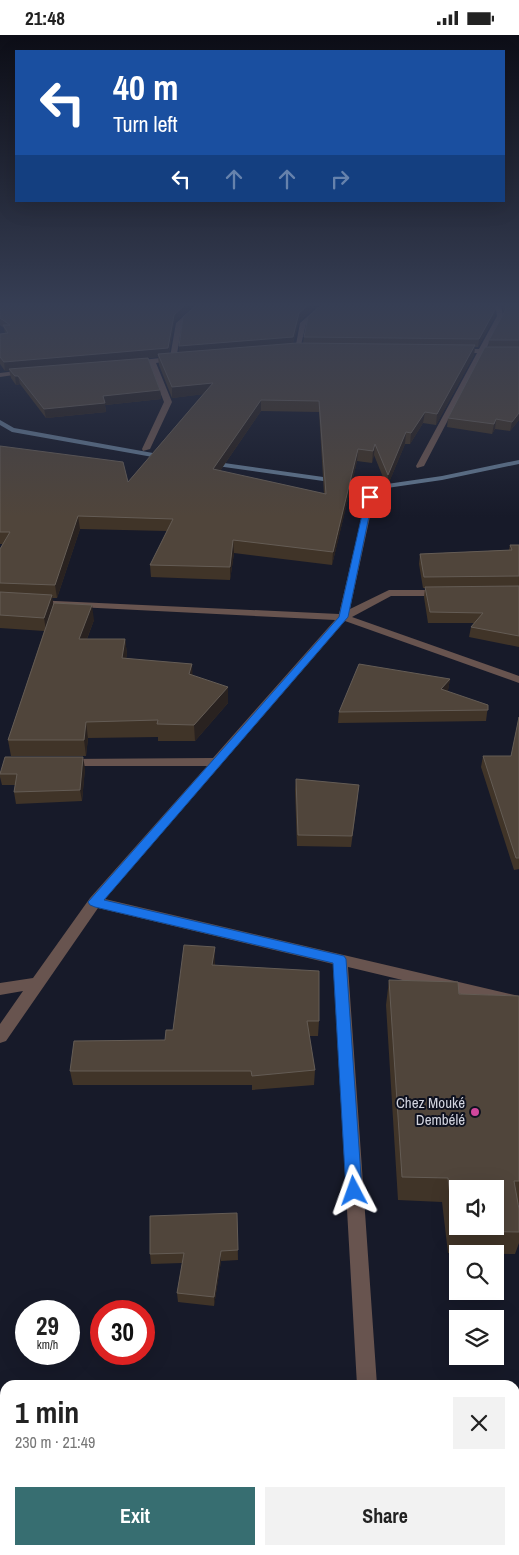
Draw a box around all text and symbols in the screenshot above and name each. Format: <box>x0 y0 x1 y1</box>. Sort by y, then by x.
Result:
text: 21:48 <box>25 5 65 31</box>
text: 40 m <box>113 64 178 111</box>
icon: left <box>30 70 95 135</box>
text: Turn left <box>113 109 178 139</box>
icon: left <box>167 165 195 193</box>
icon: ahead <box>220 165 248 193</box>
icon: ahead <box>273 165 301 193</box>
icon: right <box>326 165 354 193</box>
pin <box>349 476 391 518</box>
icon: arrive <box>356 483 384 511</box>
place label: Chez Mouké Dembélé <box>396 1092 465 1130</box>
marker: Chez Mouké Dembélé <box>469 1106 481 1118</box>
position arrow <box>327 1164 379 1216</box>
map controls <box>449 1180 504 1365</box>
button: sound <box>449 1180 504 1235</box>
button: search <box>449 1245 504 1300</box>
speed limit sign: 30 <box>90 1300 155 1365</box>
text: 29 <box>36 1309 59 1343</box>
button: layers <box>449 1310 504 1365</box>
text: km/h <box>37 1337 58 1353</box>
text: 1 min <box>15 1392 79 1432</box>
button: close <box>453 1397 505 1449</box>
text: 230 m · 21:49 <box>15 1431 95 1453</box>
button: Exit <box>15 1487 255 1545</box>
button: Share <box>265 1487 505 1545</box>

